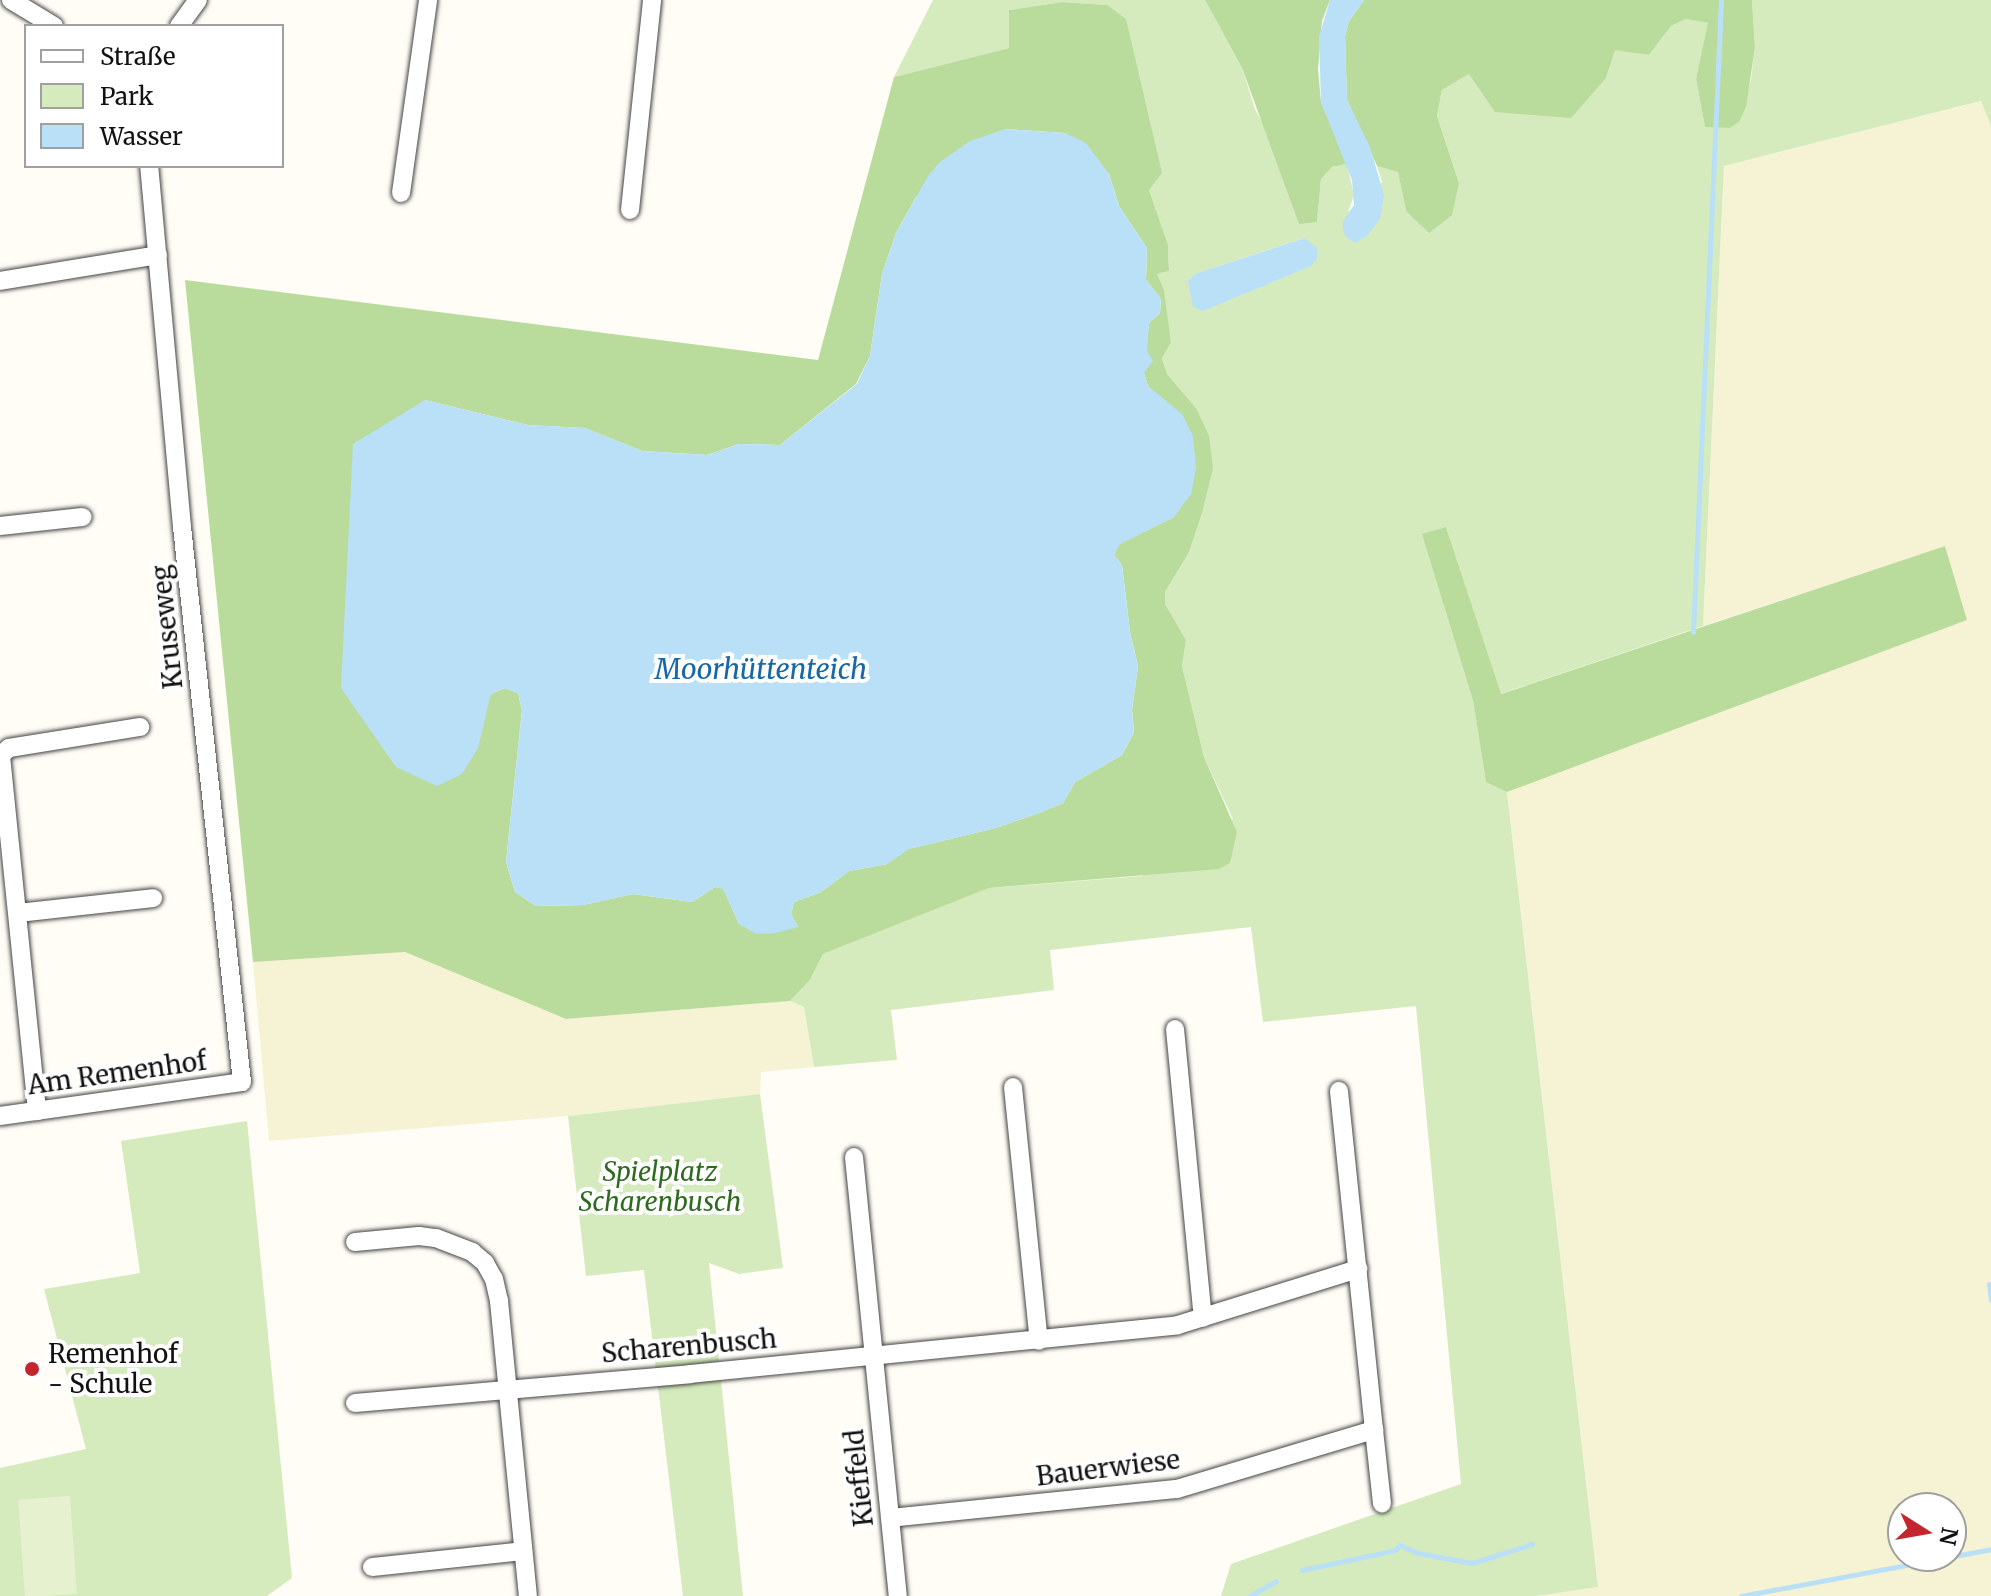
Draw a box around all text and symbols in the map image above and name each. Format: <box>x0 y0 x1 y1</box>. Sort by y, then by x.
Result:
legend <box>24 24 284 168</box>
text: Straße <box>100 41 175 72</box>
text: Park <box>100 81 153 112</box>
text: Wasser <box>100 121 183 152</box>
street label: Kruseweg <box>145 563 189 691</box>
water label: Moorhüttenteich <box>655 652 867 686</box>
street label: Am Remenhof <box>26 1045 208 1101</box>
park label: Spielplatz Scharenbusch <box>579 1156 741 1218</box>
street label: Scharenbusch <box>600 1323 778 1369</box>
place label: Remenhof - Schule <box>48 1338 178 1400</box>
marker: Remenhof - Schule <box>23 1360 41 1378</box>
street label: Kieffeld <box>838 1428 880 1528</box>
street label: Bauerwiese <box>1034 1444 1182 1492</box>
north arrow <box>1887 1492 1967 1572</box>
text: N <box>1933 1525 1964 1547</box>

